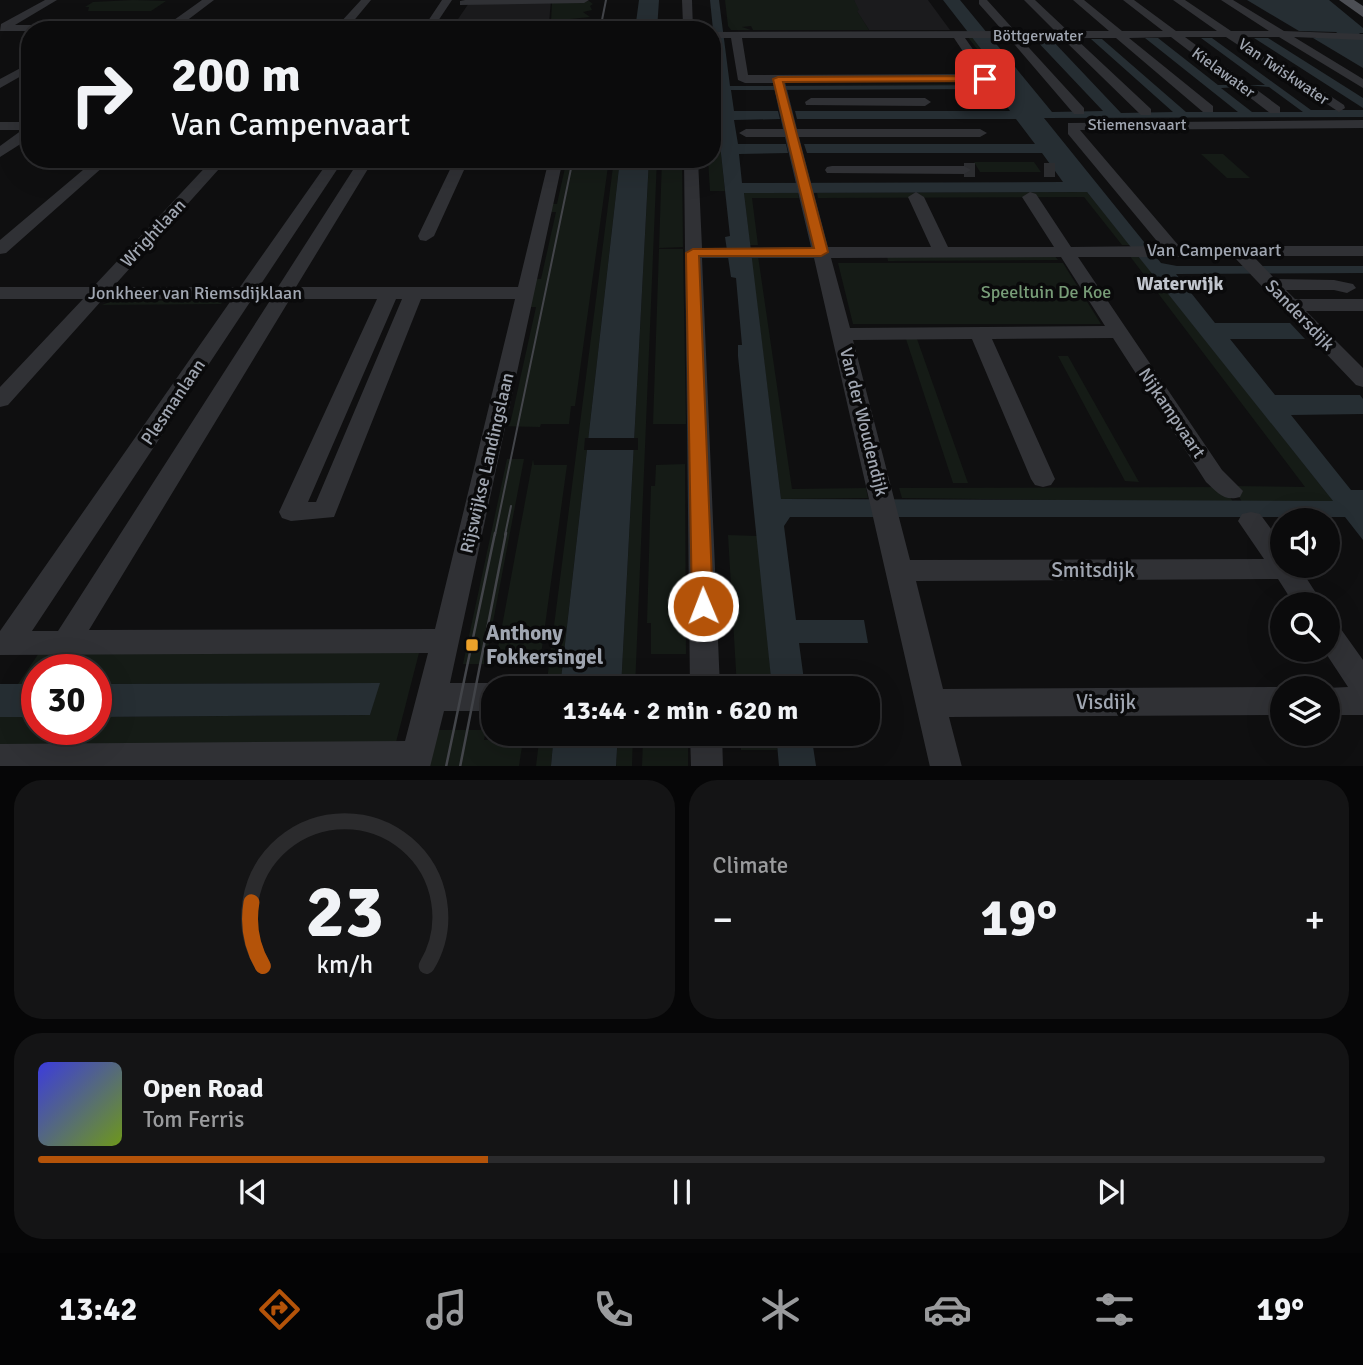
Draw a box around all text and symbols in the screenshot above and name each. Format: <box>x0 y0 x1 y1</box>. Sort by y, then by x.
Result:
street label: Böttgerwater <box>993 26 1083 46</box>
street label: Van Twiskwater <box>1234 34 1333 110</box>
street label: Kielawater <box>1188 43 1259 102</box>
text: 200 m <box>171 45 301 105</box>
icon: right <box>56 49 147 140</box>
pin <box>955 49 1015 109</box>
icon: arrive <box>966 60 1004 98</box>
text: Van Campenvaart <box>171 105 410 144</box>
street label: Stiemensvaart <box>1088 115 1187 135</box>
street label: Wrightlaan <box>116 194 190 272</box>
street label: Van Campenvaart <box>1147 239 1281 261</box>
district label: Waterwijk <box>1137 272 1223 296</box>
street label: Sandersdijk <box>1261 275 1339 355</box>
park label: Speeltuin De Koe <box>981 281 1111 303</box>
street label: Jonkheer van Riemsdijklaan <box>88 282 302 304</box>
street label: Van der Woudendijk <box>835 345 893 499</box>
street label: Plesmanlaan <box>136 355 210 449</box>
street label: Nijkampvaart <box>1134 364 1210 462</box>
street label: Rijswijkse Landingslaan <box>456 371 518 555</box>
map controls <box>1270 508 1340 746</box>
button: sound <box>1270 508 1340 578</box>
street label: Smitsdijk <box>1051 557 1135 583</box>
position arrow <box>666 569 740 643</box>
button: search <box>1270 592 1340 662</box>
place label: Anthony Fokkersingel <box>486 620 604 670</box>
marker: Anthony Fokkersingel <box>464 637 480 653</box>
speed limit sign: 30 <box>21 654 112 745</box>
button: layers <box>1270 676 1340 746</box>
street label: Visdijk <box>1076 689 1136 715</box>
text: 13:44 · 2 min · 620 m <box>563 695 798 727</box>
text: Climate <box>713 851 788 880</box>
text: 23 <box>305 868 384 957</box>
text: 19° <box>980 886 1057 950</box>
text: − <box>713 896 733 943</box>
text: + <box>1304 896 1325 943</box>
text: km/h <box>316 948 373 979</box>
text: Open Road <box>143 1073 264 1105</box>
text: Tom Ferris <box>143 1105 244 1134</box>
icon: previous <box>234 1173 272 1211</box>
icon: pause <box>663 1173 701 1211</box>
icon: next <box>1092 1173 1130 1211</box>
icon: directions <box>255 1285 304 1334</box>
icon: music <box>422 1285 471 1334</box>
icon: phone <box>589 1285 638 1334</box>
icon: climate <box>756 1285 805 1334</box>
icon: car <box>923 1285 972 1334</box>
icon: filters <box>1090 1285 1139 1334</box>
text: 13:42 <box>59 1290 137 1329</box>
text: 19° <box>1257 1290 1304 1329</box>

